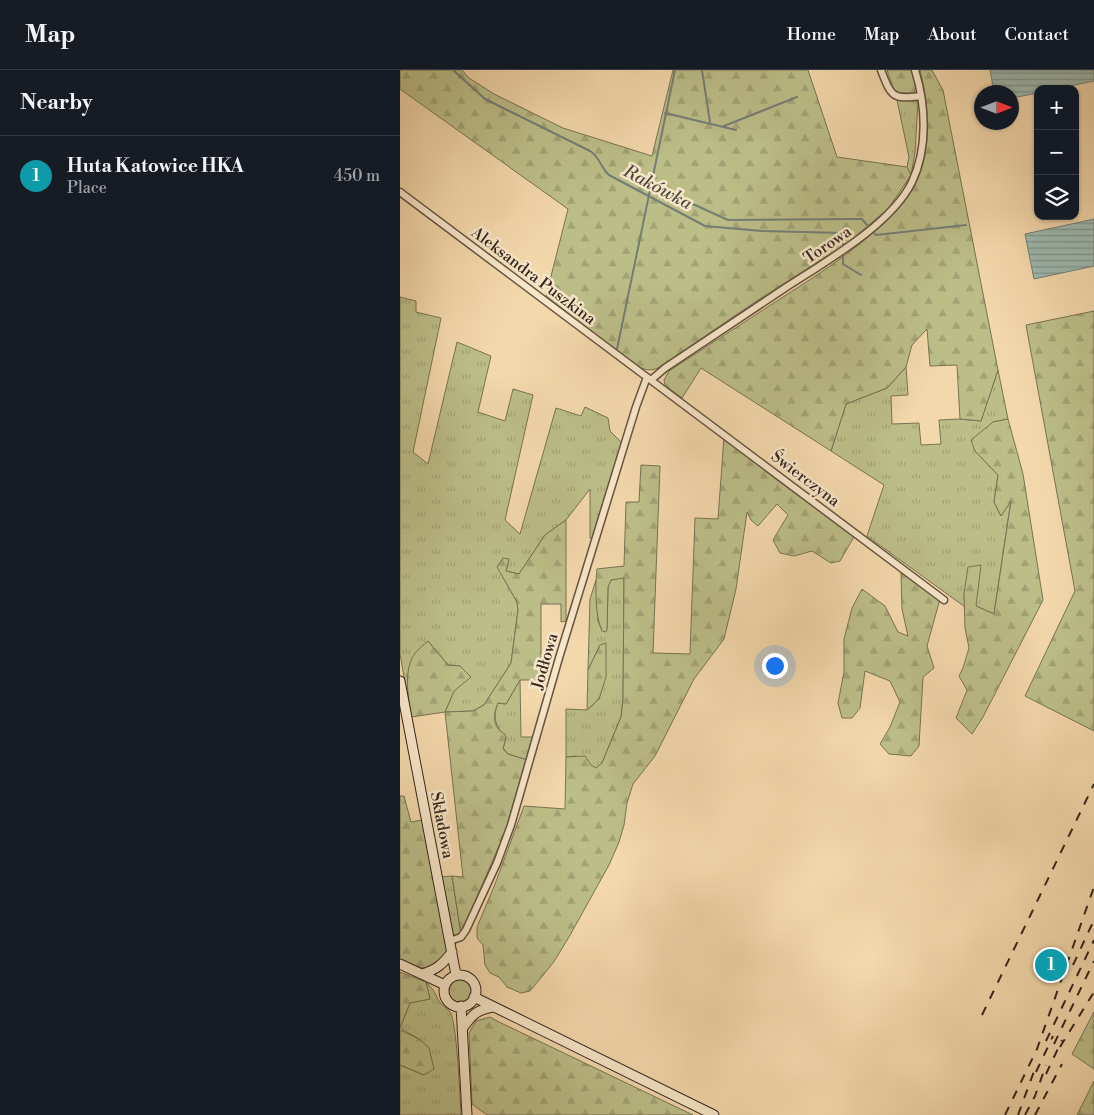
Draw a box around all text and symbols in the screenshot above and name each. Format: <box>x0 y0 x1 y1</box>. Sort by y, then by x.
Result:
text: Map <box>25 20 75 50</box>
text: Home <box>787 23 836 46</box>
text: Map <box>864 23 900 46</box>
text: About <box>928 23 977 46</box>
text: Contact <box>1005 23 1069 46</box>
north arrow <box>974 85 1019 130</box>
map controls <box>1034 85 1079 220</box>
button: + <box>1034 85 1079 130</box>
text: Nearby <box>20 90 93 116</box>
button: − <box>1034 130 1079 175</box>
text: Huta Katowice HKA <box>67 154 244 178</box>
water label: Rakówka <box>619 159 697 216</box>
text: 1 <box>32 166 40 186</box>
text: 450 m <box>334 166 380 186</box>
button: layers <box>1034 175 1079 220</box>
text: Place <box>67 178 107 198</box>
street label: Torowa <box>800 221 856 268</box>
street label: Aleksandra Puszkina <box>466 222 600 330</box>
street label: Świerczyna <box>767 445 846 512</box>
street label: Jodłowa <box>527 630 563 693</box>
your location <box>762 653 788 679</box>
street label: Składowa <box>426 790 458 861</box>
pin: 1 <box>1035 946 1067 984</box>

